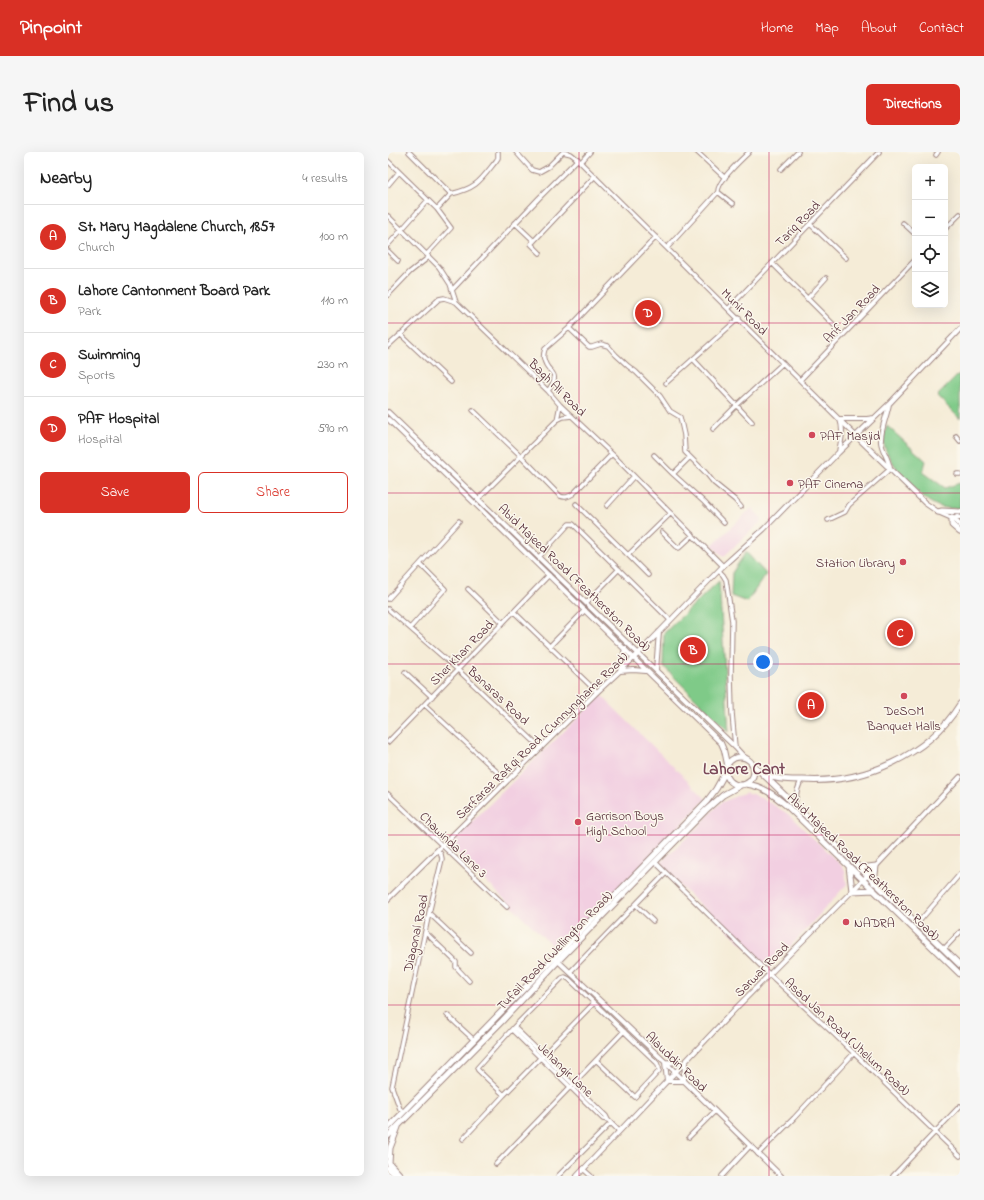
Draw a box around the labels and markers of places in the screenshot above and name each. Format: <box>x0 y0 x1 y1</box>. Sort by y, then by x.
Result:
pin: D <box>635 298 661 328</box>
place label: PAF Masjid <box>820 427 881 446</box>
marker: PAF Masjid <box>807 430 817 440</box>
place label: PAF Cinema <box>798 475 863 494</box>
marker: PAF Cinema <box>785 478 795 488</box>
place label: Station Library <box>816 554 895 574</box>
marker: Station Library <box>898 557 908 567</box>
pin: C <box>887 618 913 648</box>
pin: B <box>680 635 706 665</box>
pin: A <box>798 690 824 720</box>
marker: DeSOM Banquet Halls <box>899 691 909 701</box>
place label: DeSOM Banquet Halls <box>866 702 941 736</box>
place label: Garrison Boys High School <box>586 807 664 842</box>
marker: Garrison Boys High School <box>573 817 583 827</box>
place label: NADRA <box>854 914 895 933</box>
marker: NADRA <box>841 917 851 927</box>

